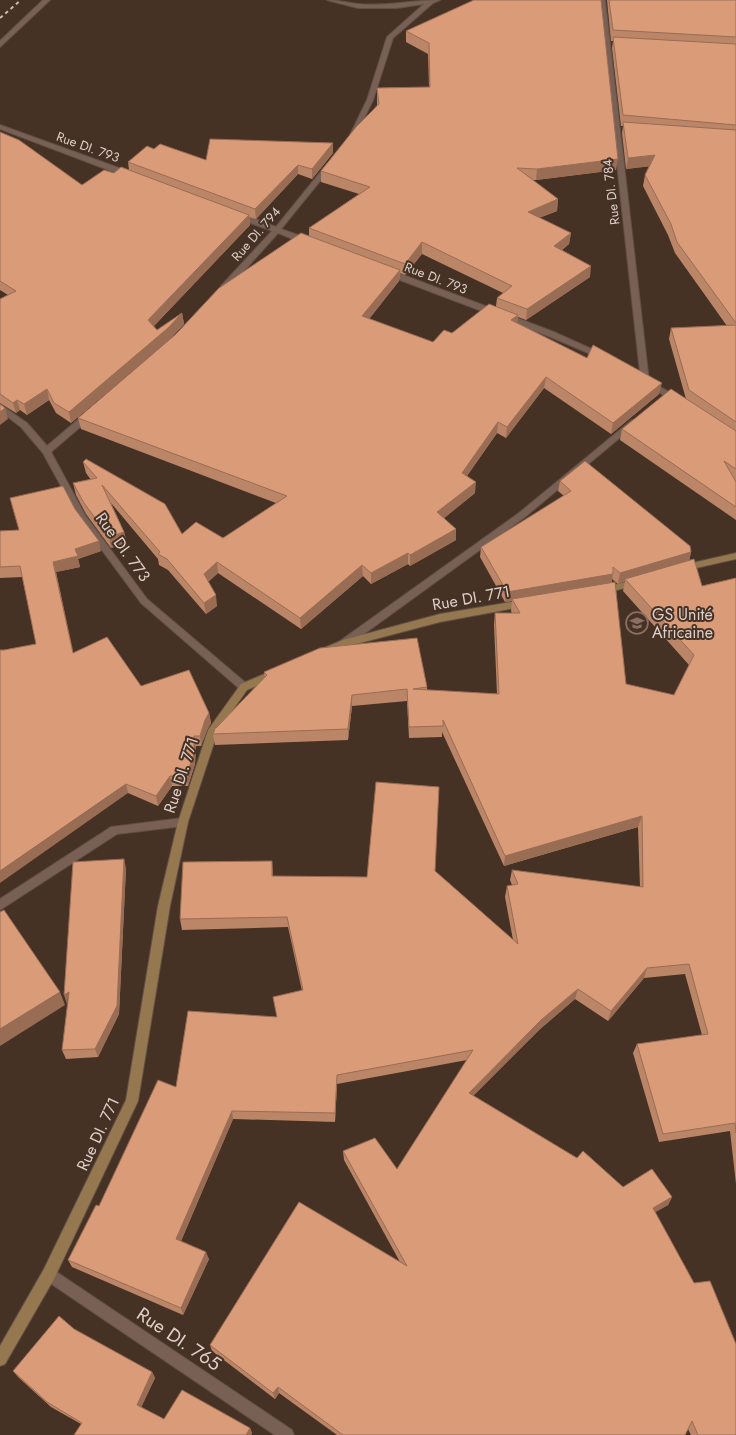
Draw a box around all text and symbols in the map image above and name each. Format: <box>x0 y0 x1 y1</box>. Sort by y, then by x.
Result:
street label: Rue DI. 793 <box>54 127 122 167</box>
street label: Rue DI. 784 <box>597 158 624 226</box>
street label: Rue DI. 794 <box>227 202 285 265</box>
street label: Rue DI. 793 <box>402 257 470 299</box>
street label: Rue DI. 773 <box>90 508 156 586</box>
street label: Rue DI. 771 <box>430 580 512 616</box>
place label: GS Unité Africaine <box>652 603 713 644</box>
school or university icon: GS Unité Africaine <box>624 610 650 636</box>
street label: Rue DI. 771 <box>158 734 204 816</box>
street label: Rue DI. 771 <box>71 1093 125 1175</box>
street label: Rue DI. 765 <box>131 1301 227 1377</box>

